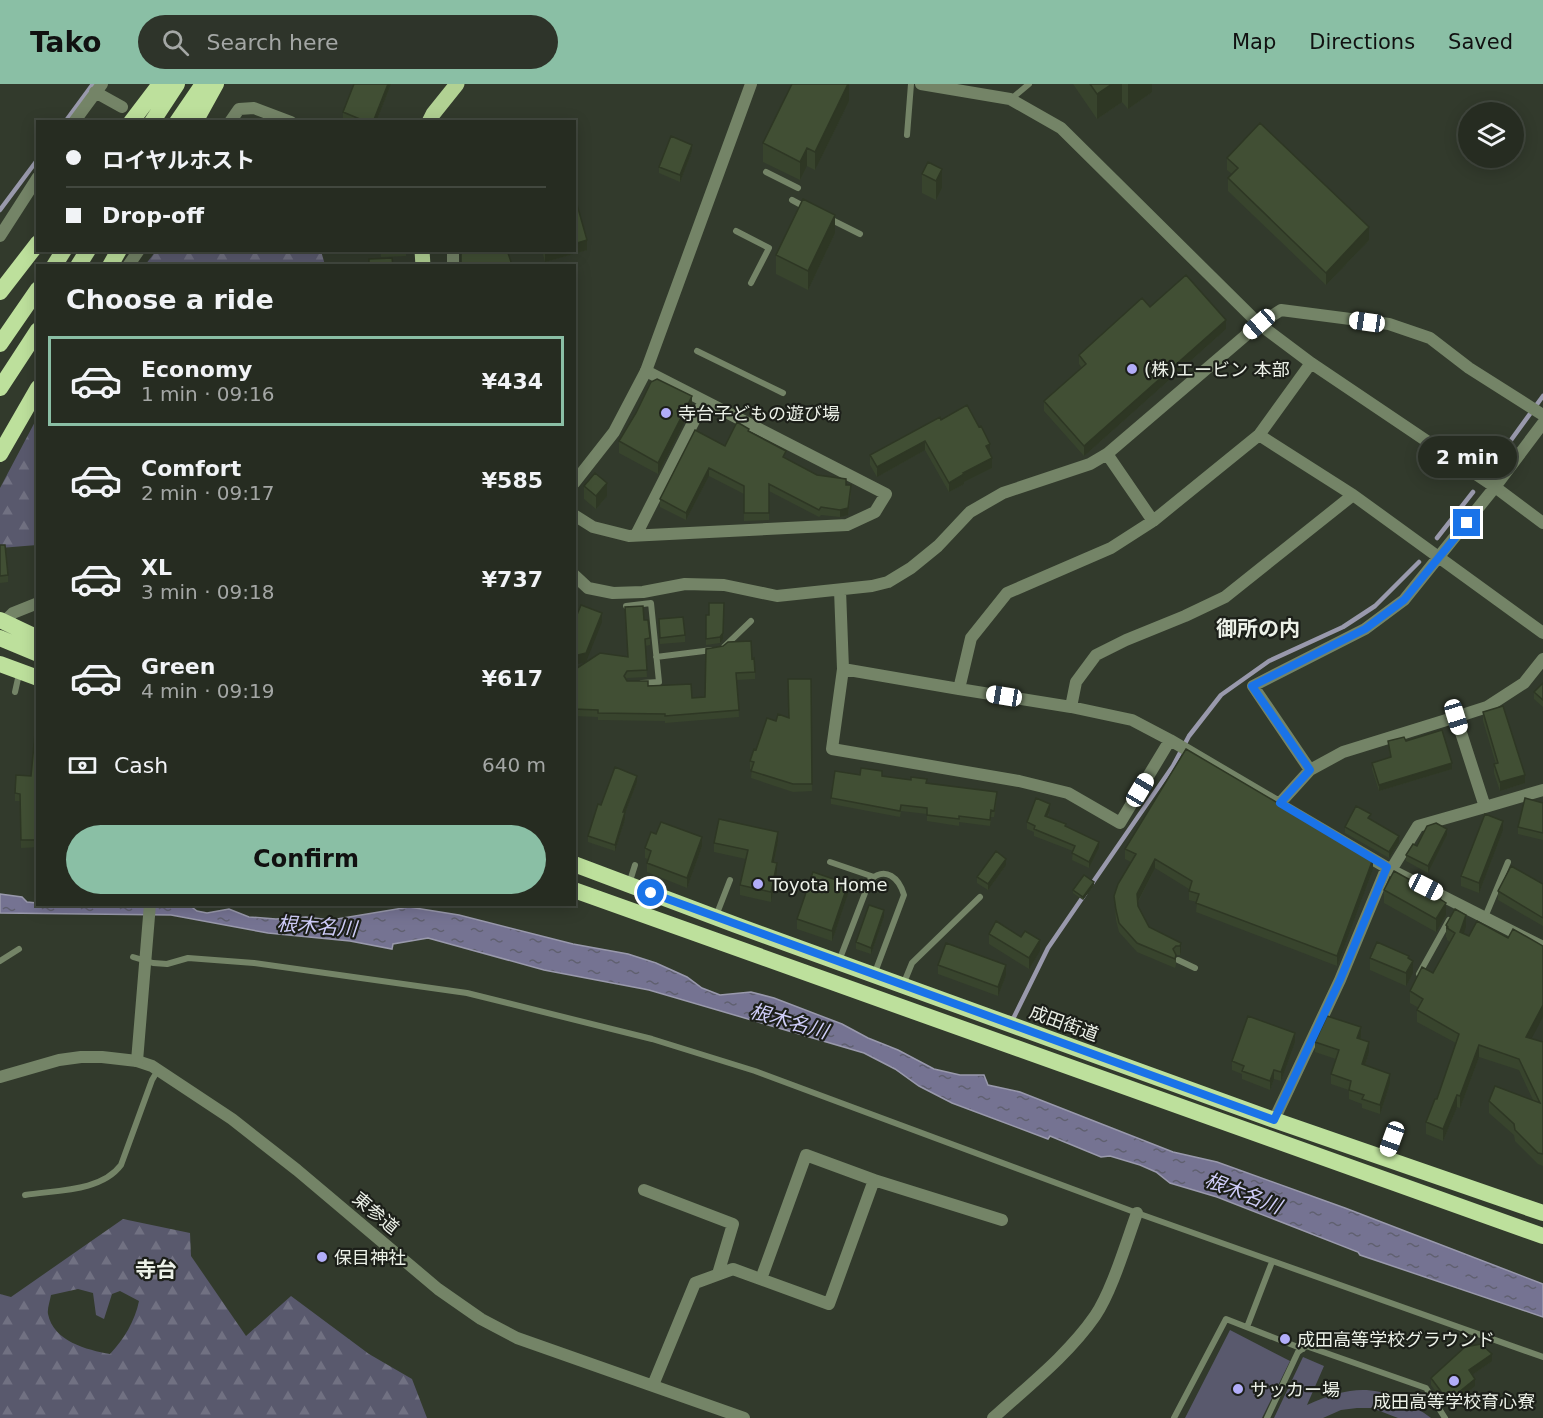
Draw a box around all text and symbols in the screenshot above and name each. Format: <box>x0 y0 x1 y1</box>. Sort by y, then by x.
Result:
search box <box>138 15 558 69</box>
text: Tako <box>30 26 102 59</box>
icon: search <box>159 26 192 59</box>
text: Search here <box>207 30 339 55</box>
text: Map <box>1232 30 1276 54</box>
text: Directions <box>1309 30 1415 54</box>
text: Saved <box>1448 30 1513 54</box>
map controls <box>1458 102 1524 168</box>
button: layers <box>1458 102 1524 168</box>
text: ロイヤルホスト <box>102 148 255 173</box>
text: Drop-off <box>102 203 204 228</box>
text: Choose a ride <box>66 284 274 315</box>
car <box>1240 305 1278 343</box>
car <box>1348 311 1386 333</box>
icon: car <box>69 354 123 408</box>
text: Economy <box>141 357 252 382</box>
place label: (株)エービン 本部 <box>1144 359 1290 380</box>
marker: (株)エービン 本部 <box>1125 362 1139 376</box>
text: ¥434 <box>482 369 543 394</box>
text: 1 min · 09:16 <box>141 382 275 406</box>
place label: 寺台子どもの遊び場 <box>678 403 840 424</box>
marker: 寺台子どもの遊び場 <box>659 406 673 420</box>
callout: 2 min <box>1418 436 1516 478</box>
text: 2 min <box>1436 445 1499 469</box>
icon: car <box>69 453 123 507</box>
text: Comfort <box>141 456 241 481</box>
text: ¥585 <box>482 468 543 493</box>
text: 2 min · 09:17 <box>141 481 275 505</box>
route end <box>1453 509 1480 536</box>
icon: car <box>69 552 123 606</box>
text: XL <box>141 555 172 580</box>
text: ¥737 <box>482 567 543 592</box>
text: 3 min · 09:18 <box>141 580 275 604</box>
district label: 御所の内 <box>1216 617 1300 641</box>
icon: car <box>69 651 123 705</box>
text: Green <box>141 654 215 679</box>
text: ¥617 <box>482 666 543 691</box>
text: 4 min · 09:19 <box>141 679 275 703</box>
car <box>985 684 1023 708</box>
car <box>1442 697 1470 737</box>
icon: cash <box>66 749 99 782</box>
text: Cash <box>114 753 168 778</box>
text: 640 m <box>482 753 546 777</box>
car <box>1123 770 1157 810</box>
button: Confirm <box>66 825 546 894</box>
car <box>1406 871 1446 903</box>
place label: Toyota Home <box>769 874 888 895</box>
marker: Toyota Home <box>751 877 765 891</box>
route start <box>637 879 664 906</box>
water label: 根木名川 <box>276 911 360 941</box>
water label: 根木名川 <box>747 998 833 1044</box>
street label: 成田街道 <box>1027 1001 1101 1045</box>
car <box>1377 1119 1407 1159</box>
water label: 根木名川 <box>1201 1167 1287 1219</box>
street label: 東参道 <box>349 1188 403 1238</box>
place label: 保目神社 <box>334 1247 406 1268</box>
marker: 保目神社 <box>315 1250 329 1264</box>
district label: 寺台 <box>135 1258 177 1282</box>
place label: 成田高等学校グラウンド <box>1297 1329 1495 1350</box>
marker: 成田高等学校グラウンド <box>1278 1332 1292 1346</box>
marker: 成田高等学校育心寮 <box>1447 1374 1461 1388</box>
place label: サッカー場 <box>1250 1379 1340 1400</box>
marker: サッカー場 <box>1231 1382 1245 1396</box>
place label: 成田高等学校育心寮 <box>1373 1391 1535 1412</box>

